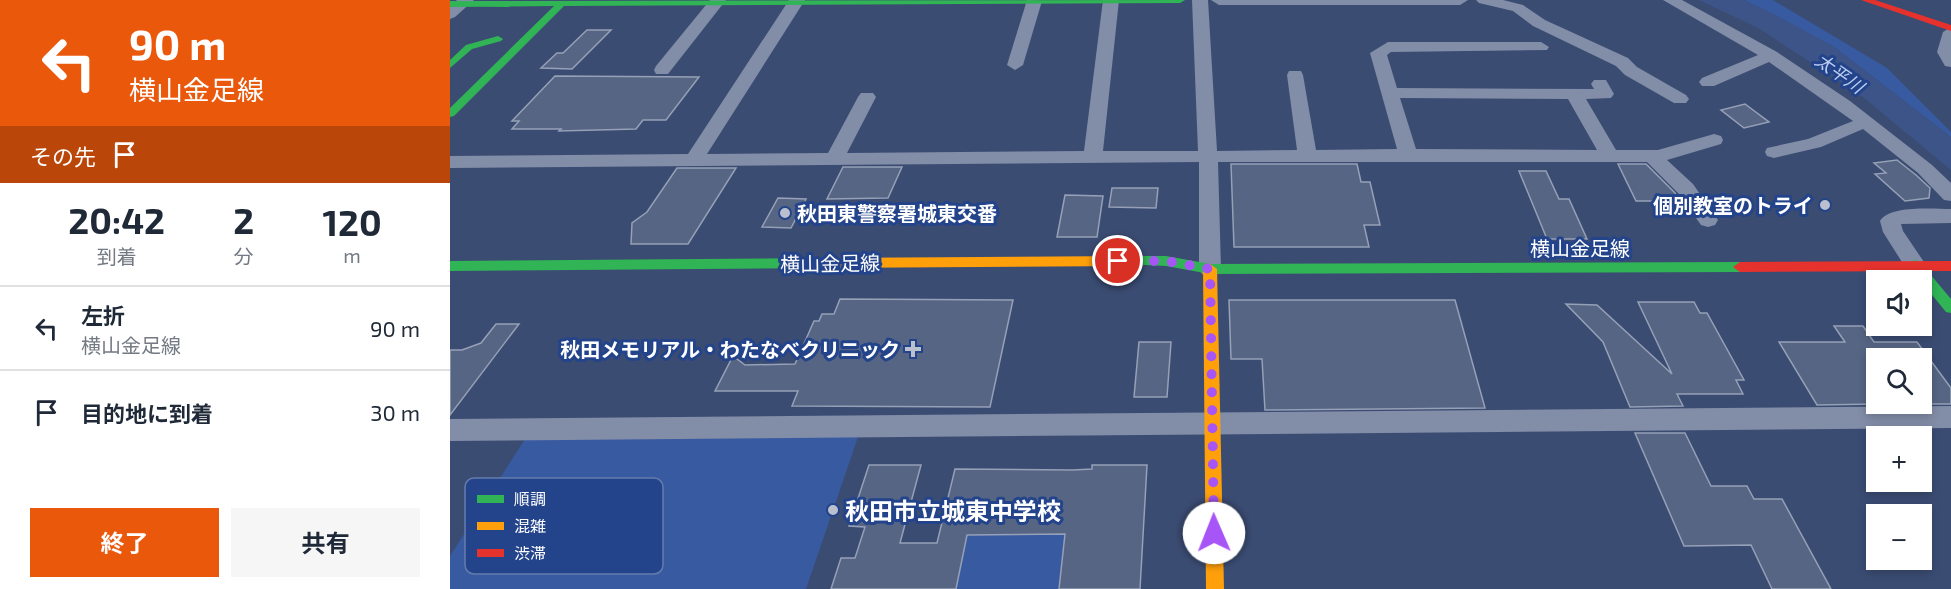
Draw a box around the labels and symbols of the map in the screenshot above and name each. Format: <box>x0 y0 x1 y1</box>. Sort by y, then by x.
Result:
water label: 太平川 <box>1812 49 1870 99</box>
place label: 個別教室のトライ <box>1653 193 1813 217</box>
marker: 個別教室のトライ <box>1818 198 1832 212</box>
place label: 秋田東警察署城東交番 <box>797 201 997 225</box>
marker: 秋田東警察署城東交番 <box>778 206 792 220</box>
pin <box>1092 235 1143 286</box>
street label: 横山金足線 <box>1530 236 1630 260</box>
street label: 横山金足線 <box>780 250 880 276</box>
place label: 秋田メモリアル・わたなべクリニック <box>560 337 900 361</box>
marker: 秋田メモリアル・わたなべクリニック <box>904 340 922 358</box>
legend <box>465 478 663 574</box>
text: 順調 <box>514 489 546 508</box>
place label: 秋田市立城東中学校 <box>845 496 1061 525</box>
position arrow <box>1182 501 1246 565</box>
marker: 秋田市立城東中学校 <box>826 503 840 517</box>
text: 混雑 <box>514 516 546 535</box>
text: 渋滞 <box>514 543 546 562</box>

